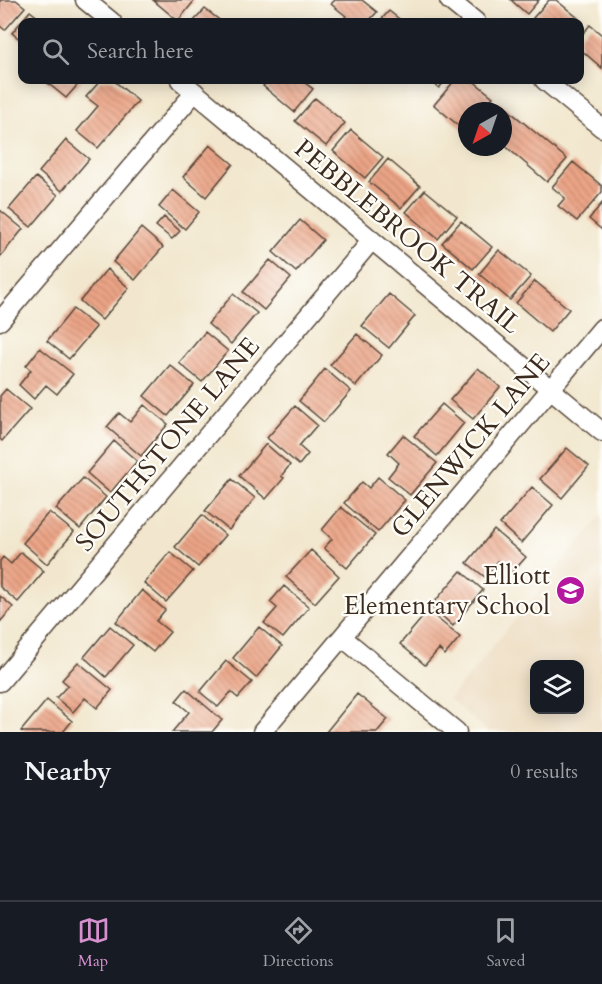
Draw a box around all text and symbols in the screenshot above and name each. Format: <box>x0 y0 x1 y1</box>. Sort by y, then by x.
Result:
search box <box>18 18 584 84</box>
icon: search <box>39 35 72 68</box>
text: Search here <box>87 36 194 66</box>
north arrow <box>458 102 512 156</box>
street label: PEBBLEBROOK TRAIL <box>287 131 529 342</box>
street label: SOUTHSTONE LANE <box>67 330 267 559</box>
street label: GLENWICK LANE <box>383 346 558 545</box>
place label: Elliott Elementary School <box>343 558 550 623</box>
school or university icon: Elliott Elementary School <box>555 574 587 606</box>
map controls <box>530 660 584 714</box>
button: layers <box>530 660 584 714</box>
text: Nearby <box>24 754 112 789</box>
text: 0 results <box>510 758 578 785</box>
tab: Map <box>77 914 110 972</box>
tab: Directions <box>263 914 333 972</box>
tab: Saved <box>487 914 525 972</box>

